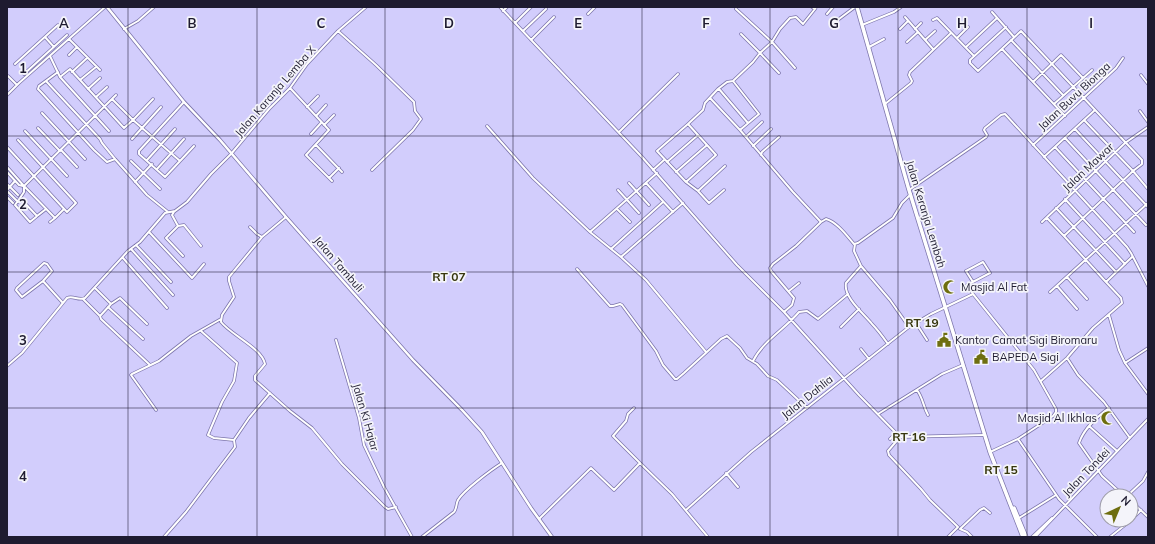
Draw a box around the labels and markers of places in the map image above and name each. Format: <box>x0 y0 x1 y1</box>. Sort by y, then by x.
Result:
mosque icon: Masjid Al Fat <box>942 279 958 295</box>
place label: Masjid Al Fat <box>961 280 1027 294</box>
public building icon: Kantor Camat Sigi Biromaru <box>936 332 952 348</box>
place label: Kantor Camat Sigi Biromaru <box>955 333 1097 347</box>
public building icon: BAPEDA Sigi <box>973 349 989 365</box>
place label: BAPEDA Sigi <box>992 350 1059 364</box>
mosque icon: Masjid Al Ikhlas <box>1100 410 1116 426</box>
place label: Masjid Al Ikhlas <box>1018 411 1097 425</box>

